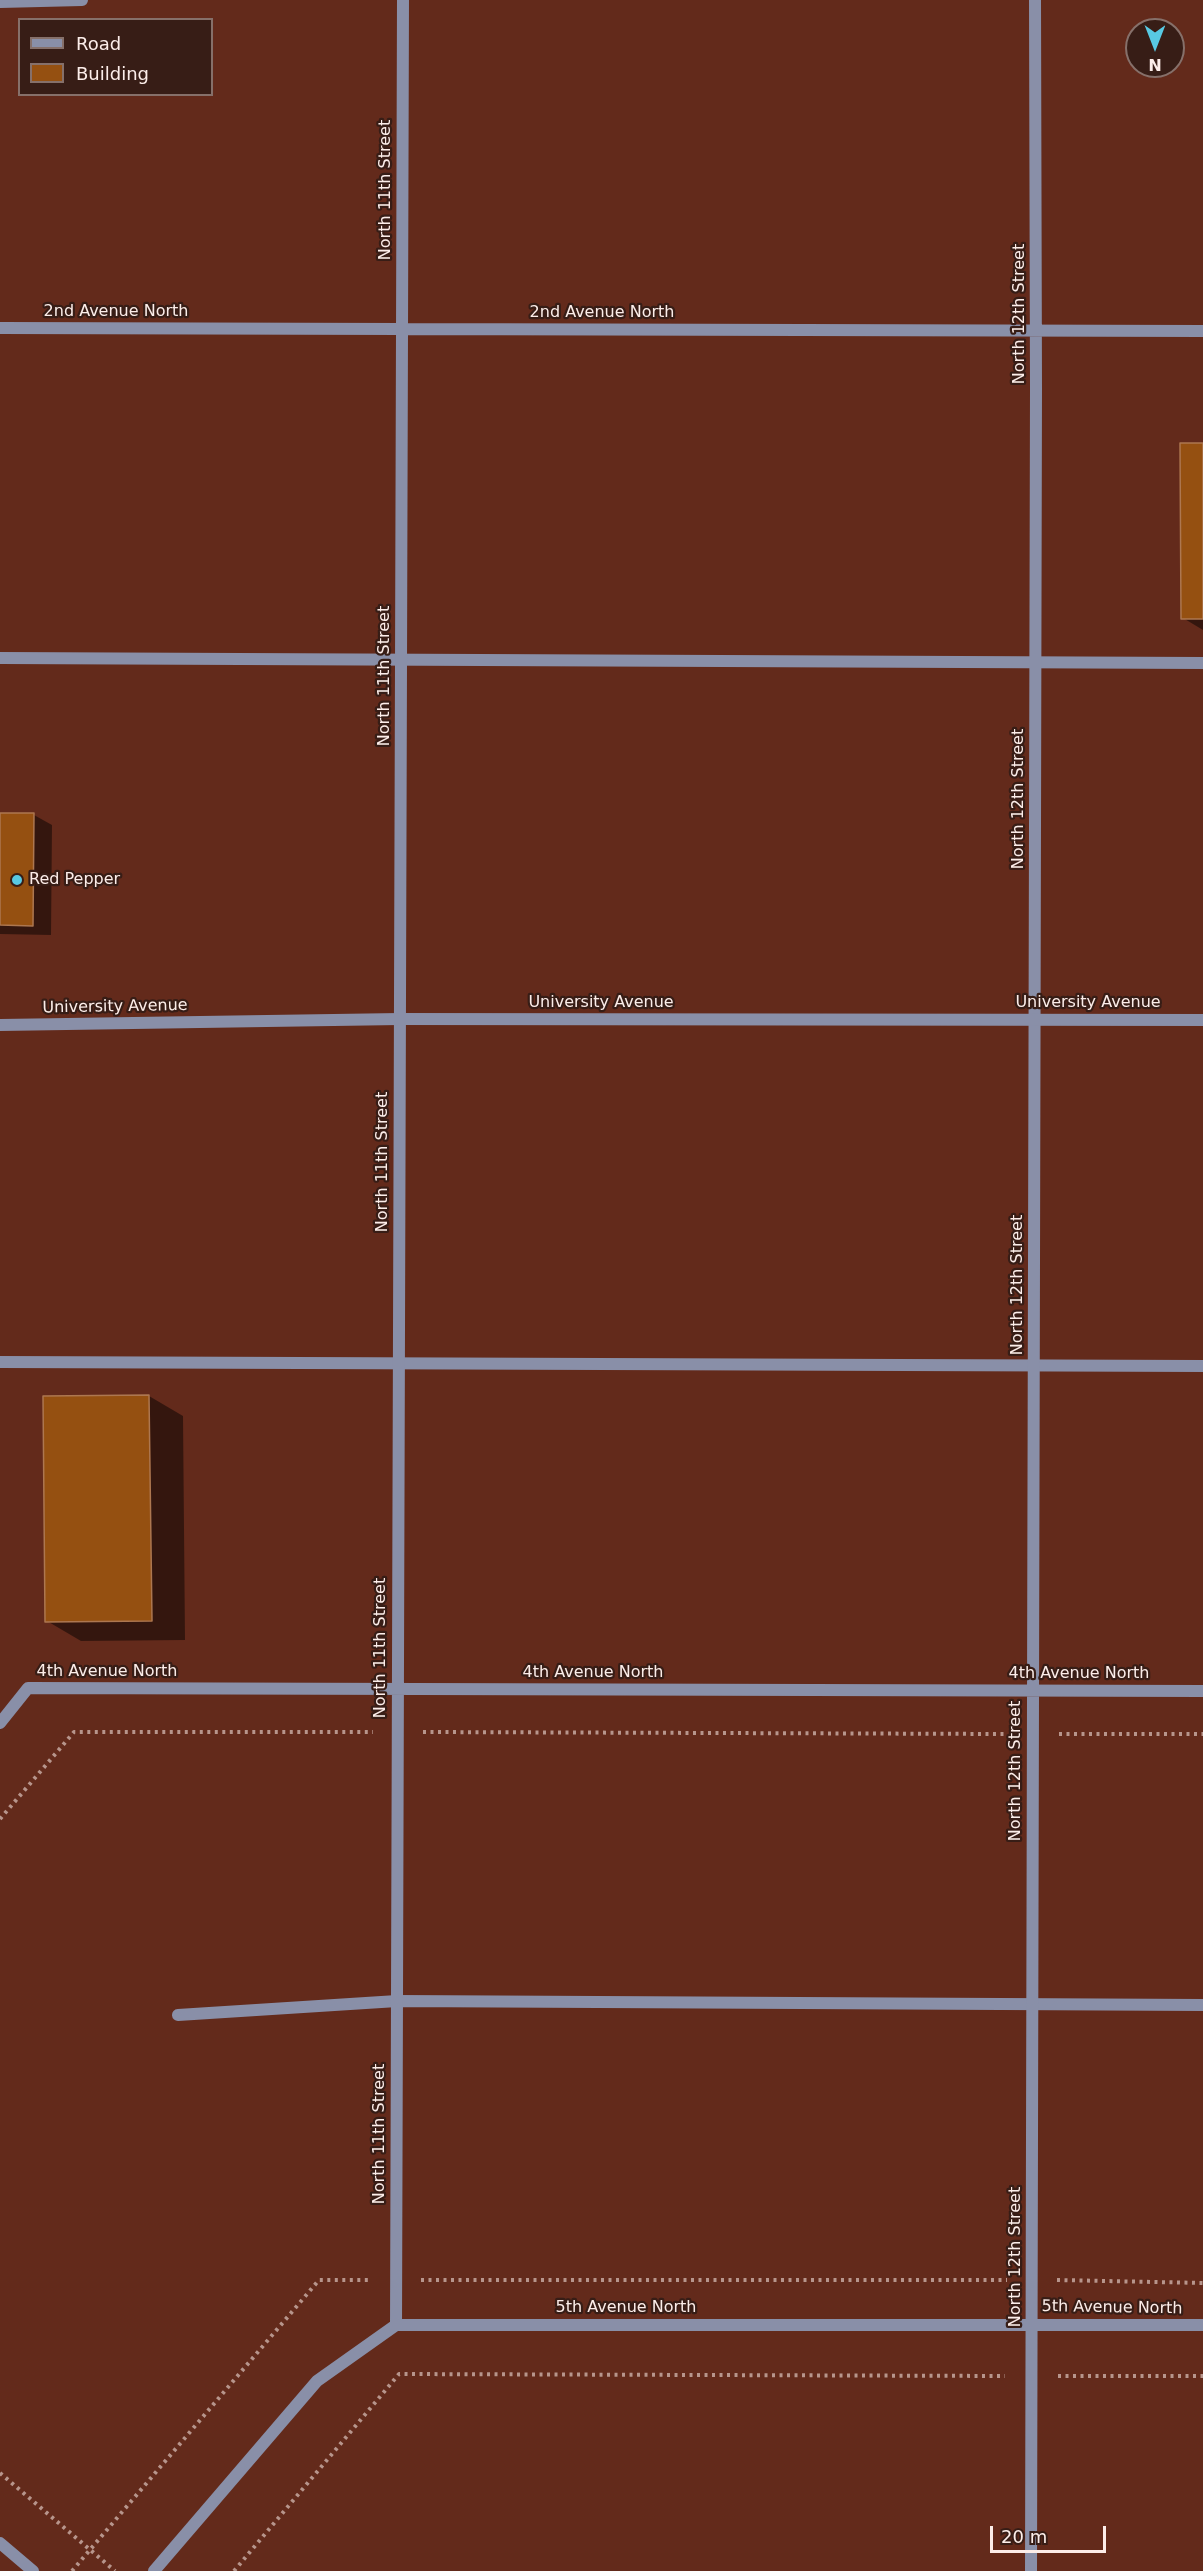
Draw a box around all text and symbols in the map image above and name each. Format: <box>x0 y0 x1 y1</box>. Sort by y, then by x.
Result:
legend <box>18 18 213 96</box>
north arrow <box>1125 18 1185 78</box>
text: Road <box>76 33 121 54</box>
text: N <box>1148 55 1162 74</box>
text: Building <box>76 63 149 84</box>
street label: North 11th Street <box>376 120 396 260</box>
street label: North 12th Street <box>1010 244 1030 384</box>
street label: 2nd Avenue North <box>44 302 188 322</box>
street label: 2nd Avenue North <box>530 303 674 323</box>
street label: North 11th Street <box>375 606 395 746</box>
street label: North 12th Street <box>1009 729 1029 869</box>
place label: Red Pepper <box>29 870 120 890</box>
marker: Red Pepper <box>10 873 24 887</box>
street label: University Avenue <box>528 993 674 1013</box>
street label: University Avenue <box>1015 993 1161 1013</box>
street label: University Avenue <box>42 996 188 1018</box>
street label: North 11th Street <box>373 1092 393 1232</box>
street label: North 12th Street <box>1008 1215 1028 1355</box>
street label: North 11th Street <box>371 1578 391 1718</box>
street label: 4th Avenue North <box>37 1662 177 1682</box>
street label: 4th Avenue North <box>523 1663 663 1683</box>
street label: 4th Avenue North <box>1009 1664 1149 1684</box>
street label: North 12th Street <box>1006 1701 1026 1841</box>
street label: North 11th Street <box>370 2064 390 2204</box>
street label: North 12th Street <box>1006 2187 1026 2327</box>
street label: 5th Avenue North <box>1041 2297 1183 2319</box>
street label: 5th Avenue North <box>556 2298 696 2318</box>
scale bar <box>993 2514 1108 2552</box>
text: 20 m <box>1001 2526 1047 2547</box>

